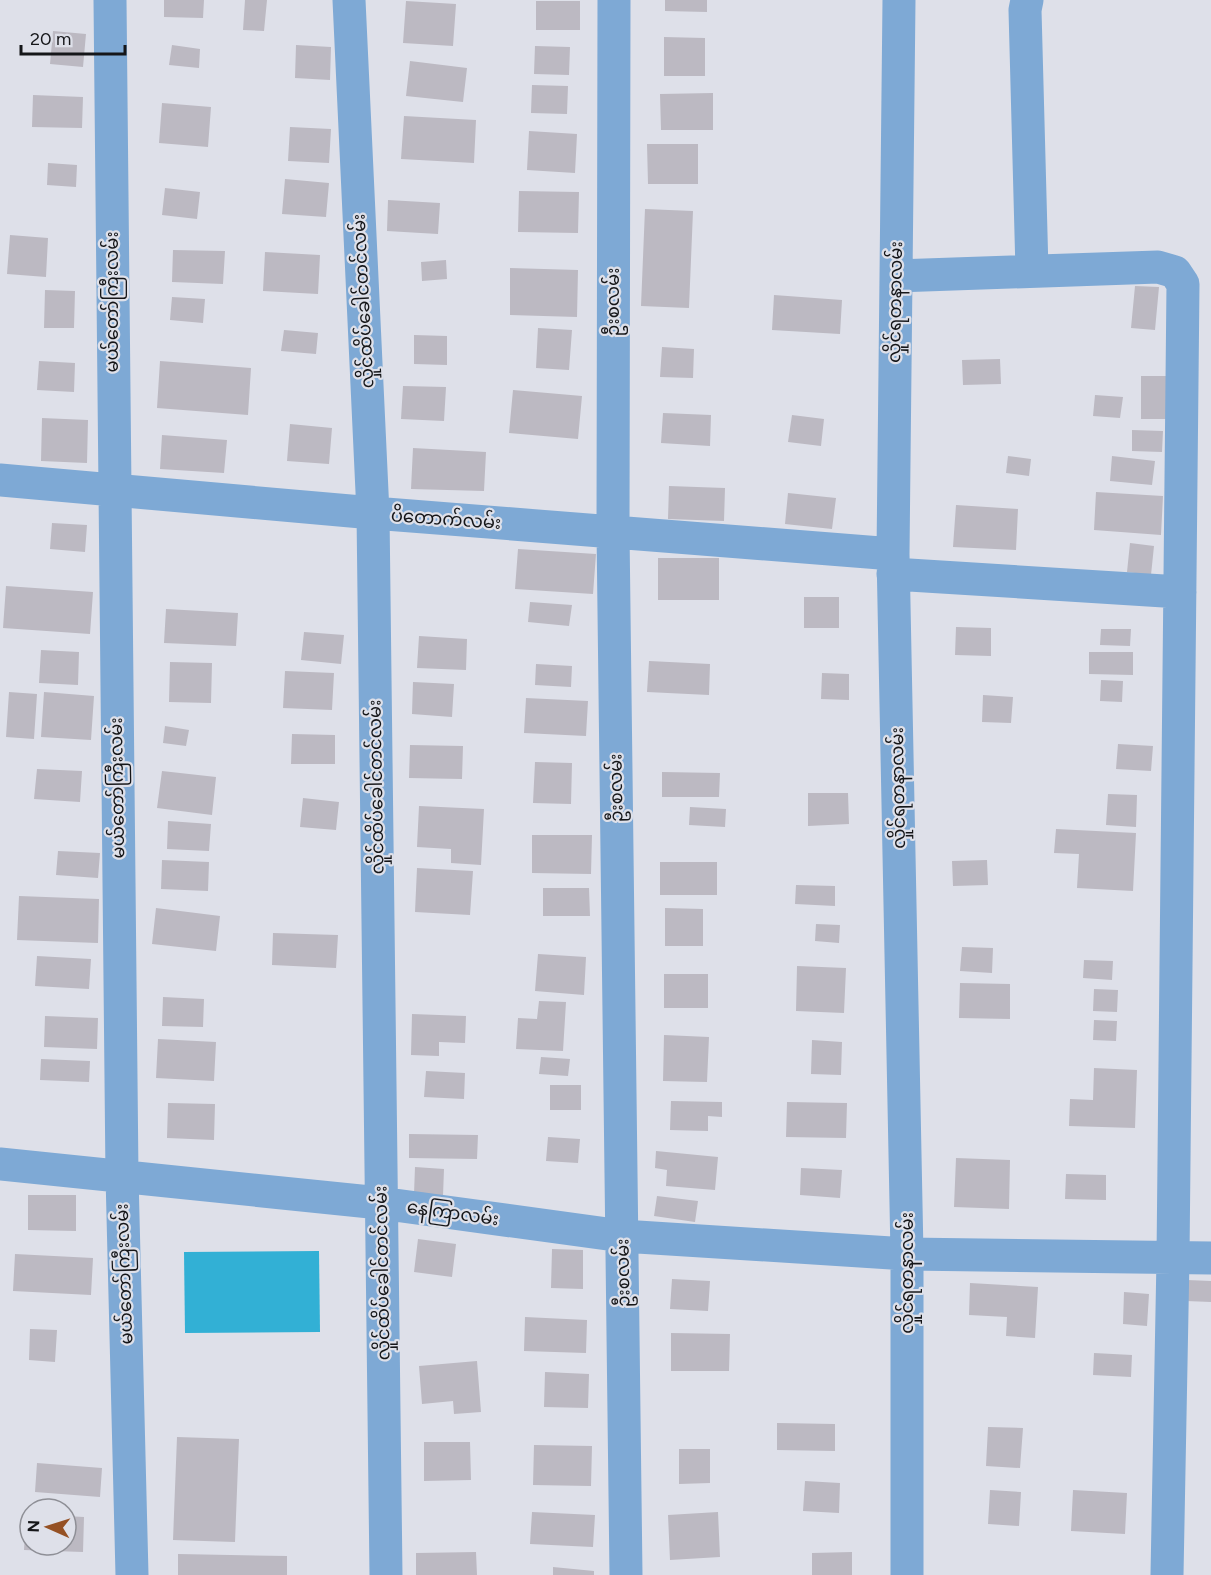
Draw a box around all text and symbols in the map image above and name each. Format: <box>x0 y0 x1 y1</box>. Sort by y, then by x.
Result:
scale bar <box>21 18 124 56</box>
text: 20 m <box>30 28 71 50</box>
street label: လှိုင်ထိပ်ခေါင်တင်လမ်း <box>344 213 383 389</box>
street label: မယ်တော်ကြီးလမ်း <box>98 231 127 373</box>
street label: လှိုင်ရတနာလမ်း <box>880 241 911 363</box>
street label: ဦးစလမ်း <box>600 268 628 336</box>
street label: ပိတောက်လမ်း <box>390 501 502 534</box>
street label: လှိုင်ထိပ်ခေါင်တင်လမ်း <box>360 699 393 875</box>
street label: မယ်တော်ကြီးလမ်း <box>102 717 133 859</box>
street label: လှိုင်ရတနာလမ်း <box>883 727 914 849</box>
street label: ဦးစလမ်း <box>602 753 632 823</box>
street label: လှိုင်ထိပ်ခေါင်တင်လမ်း <box>366 1185 399 1361</box>
street label: နေကြာလမ်း <box>405 1194 501 1234</box>
street label: မယ်တော်ကြီးလမ်း <box>108 1203 141 1345</box>
street label: လှိုင်ရတနာလမ်း <box>893 1212 922 1334</box>
street label: ဦးစလမ်း <box>609 1238 639 1308</box>
north arrow <box>18 1497 78 1557</box>
text: N <box>24 1520 43 1533</box>

